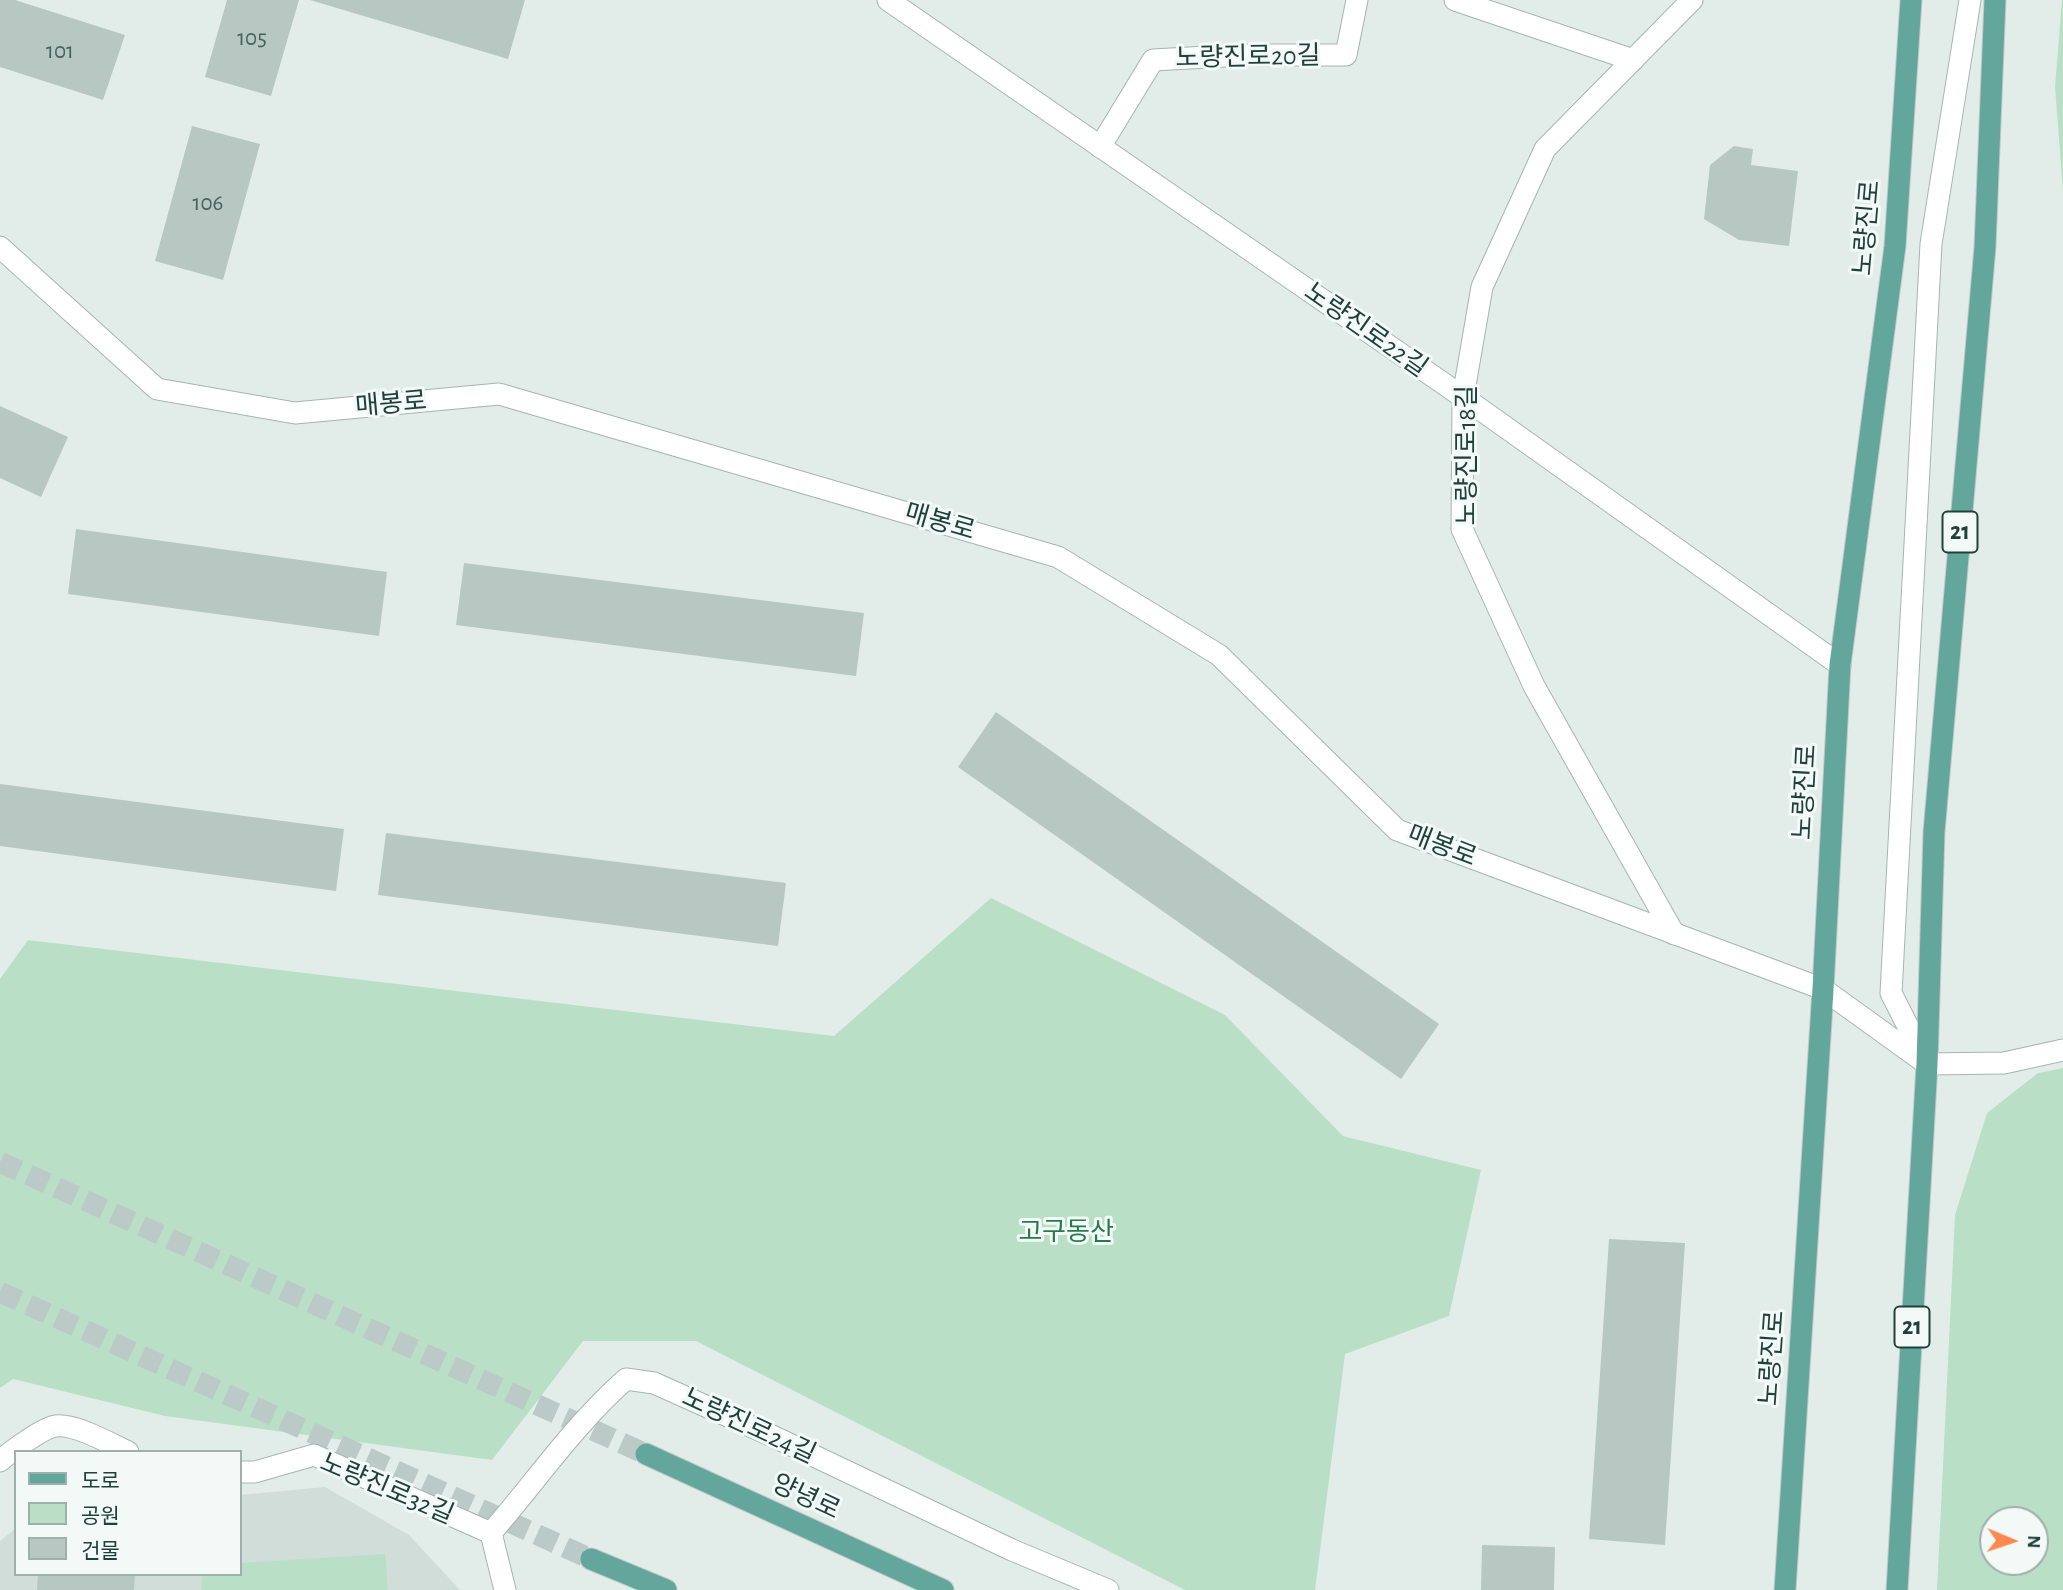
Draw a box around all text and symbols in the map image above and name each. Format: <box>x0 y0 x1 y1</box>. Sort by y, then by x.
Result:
house number: 105 <box>237 24 267 52</box>
house number: 101 <box>46 37 74 65</box>
street label: 노량진로20길 <box>1175 40 1321 74</box>
street label: 노량진로 <box>1847 179 1887 277</box>
house number: 106 <box>193 189 223 217</box>
street label: 노량진로22길 <box>1298 276 1434 384</box>
street label: 매봉로 <box>354 385 428 423</box>
street label: 노량진로18길 <box>1451 385 1483 525</box>
street label: 매봉로 <box>901 497 979 547</box>
road number: 21 <box>1942 512 1978 552</box>
street label: 노량진로 <box>1787 743 1823 841</box>
street label: 매봉로 <box>1403 819 1481 873</box>
park label: 고구동산 <box>1018 1216 1114 1248</box>
road number: 21 <box>1895 1307 1930 1348</box>
street label: 노량진로 <box>1753 1309 1791 1407</box>
street label: 노량진로24길 <box>677 1381 821 1471</box>
street label: 노량진로32길 <box>315 1447 459 1531</box>
legend <box>14 1450 242 1576</box>
street label: 양녕로 <box>767 1468 845 1526</box>
text: 도로 <box>81 1471 120 1492</box>
text: 공원 <box>81 1506 120 1527</box>
north arrow <box>1979 1506 2049 1576</box>
text: N <box>2024 1535 2043 1549</box>
text: 건물 <box>81 1541 120 1562</box>

